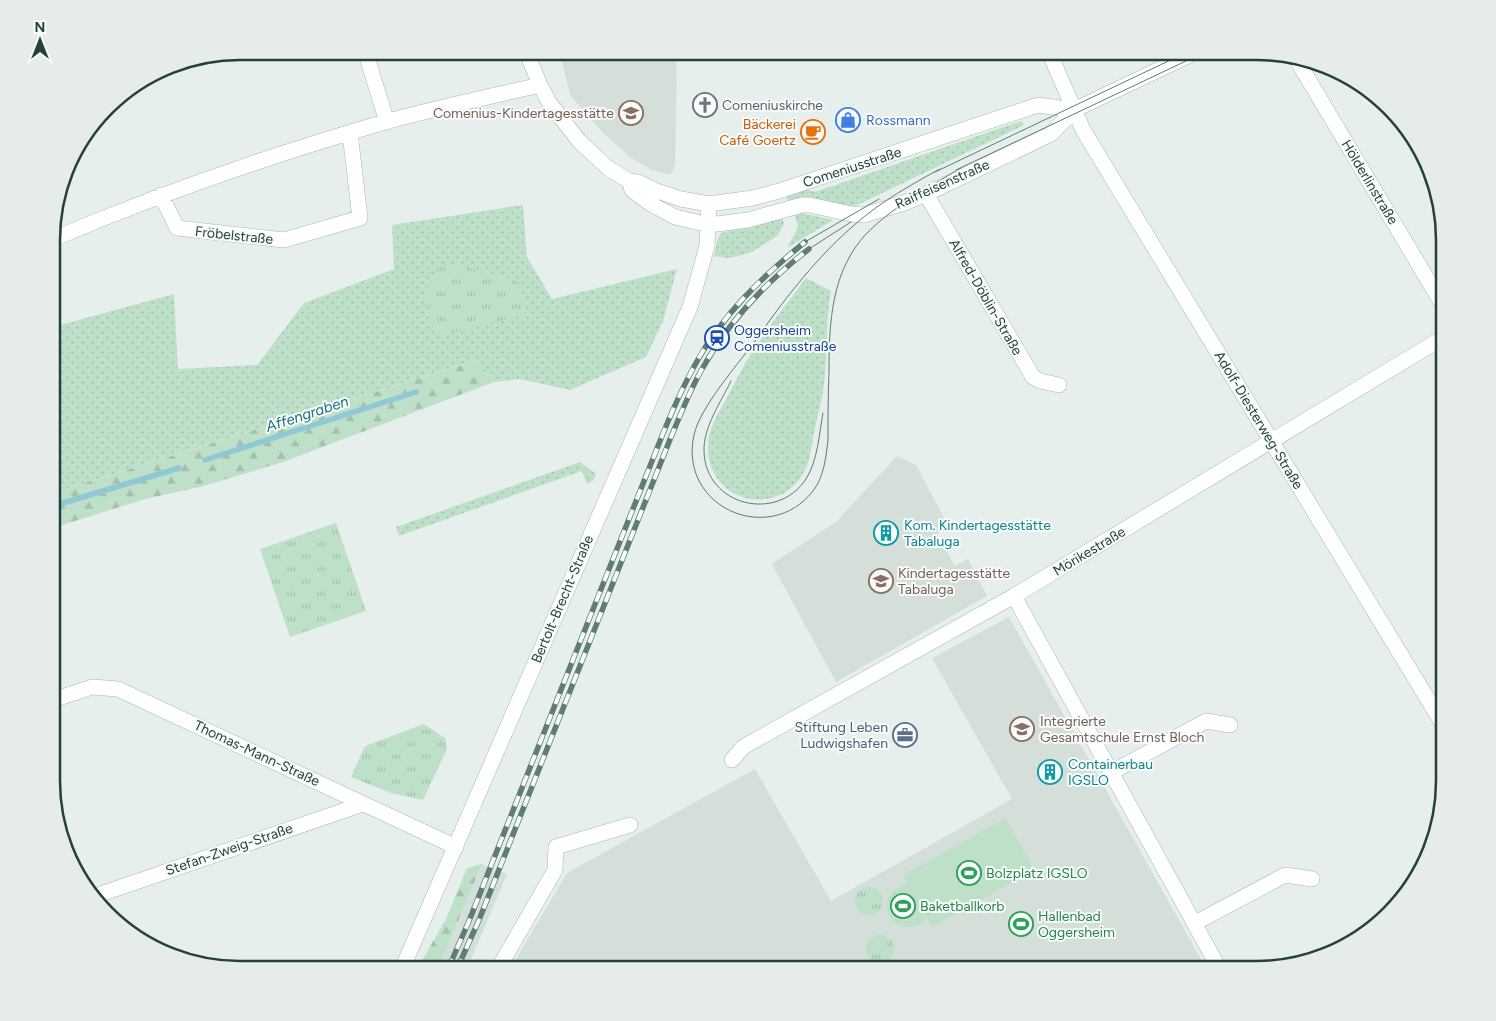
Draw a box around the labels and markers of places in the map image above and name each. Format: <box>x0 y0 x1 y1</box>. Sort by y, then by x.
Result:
church icon: Comeniuskirche <box>692 92 718 118</box>
place label: Comeniuskirche <box>722 97 823 114</box>
school or university icon: Comenius-Kindertagesstätte <box>618 100 644 126</box>
place label: Comenius-Kindertagesstätte <box>433 105 614 122</box>
shop icon: Rossmann <box>835 107 861 133</box>
place label: Rossmann <box>866 112 931 129</box>
place label: Bäckerei Café Goertz <box>719 116 796 149</box>
cafe icon: Bäckerei Café Goertz <box>800 119 826 145</box>
place label: Oggersheim Comeniusstraße <box>734 322 837 355</box>
station icon: Oggersheim Comeniusstraße <box>704 325 730 351</box>
place label: Kom. Kindertagesstätte Tabaluga <box>904 517 1051 550</box>
building icon: Kom. Kindertagesstätte Tabaluga <box>873 520 899 546</box>
place label: Kindertagesstätte Tabaluga <box>898 565 1010 598</box>
school or university icon: Kindertagesstätte Tabaluga <box>868 568 894 594</box>
place label: Integrierte Gesamtschule Ernst Bloch <box>1040 713 1204 746</box>
school or university icon: Integrierte Gesamtschule Ernst Bloch <box>1009 716 1035 742</box>
place label: Stiftung Leben Ludwigshafen <box>795 719 888 752</box>
office icon: Stiftung Leben Ludwigshafen <box>892 722 918 748</box>
place label: Containerbau IGSLO <box>1068 756 1153 789</box>
building icon: Containerbau IGSLO <box>1037 759 1063 785</box>
sports icon: Bolzplatz IGSLO <box>956 860 982 886</box>
place label: Bolzplatz IGSLO <box>986 865 1088 882</box>
sports icon: Baketballkorb <box>890 893 916 919</box>
place label: Baketballkorb <box>920 898 1004 915</box>
place label: Hallenbad Oggersheim <box>1038 908 1115 941</box>
sports icon: Hallenbad Oggersheim <box>1008 911 1034 937</box>

